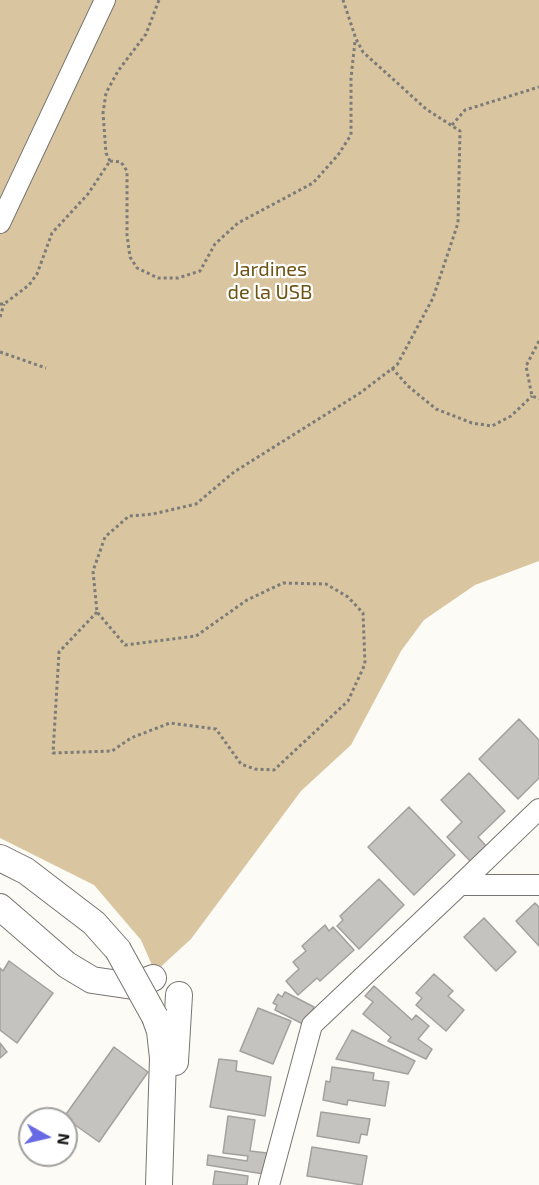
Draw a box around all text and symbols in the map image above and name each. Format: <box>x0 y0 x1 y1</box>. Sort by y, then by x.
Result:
park label: Jardines de la USB <box>228 257 312 304</box>
north arrow <box>18 1107 78 1167</box>
text: N <box>54 1132 75 1146</box>

